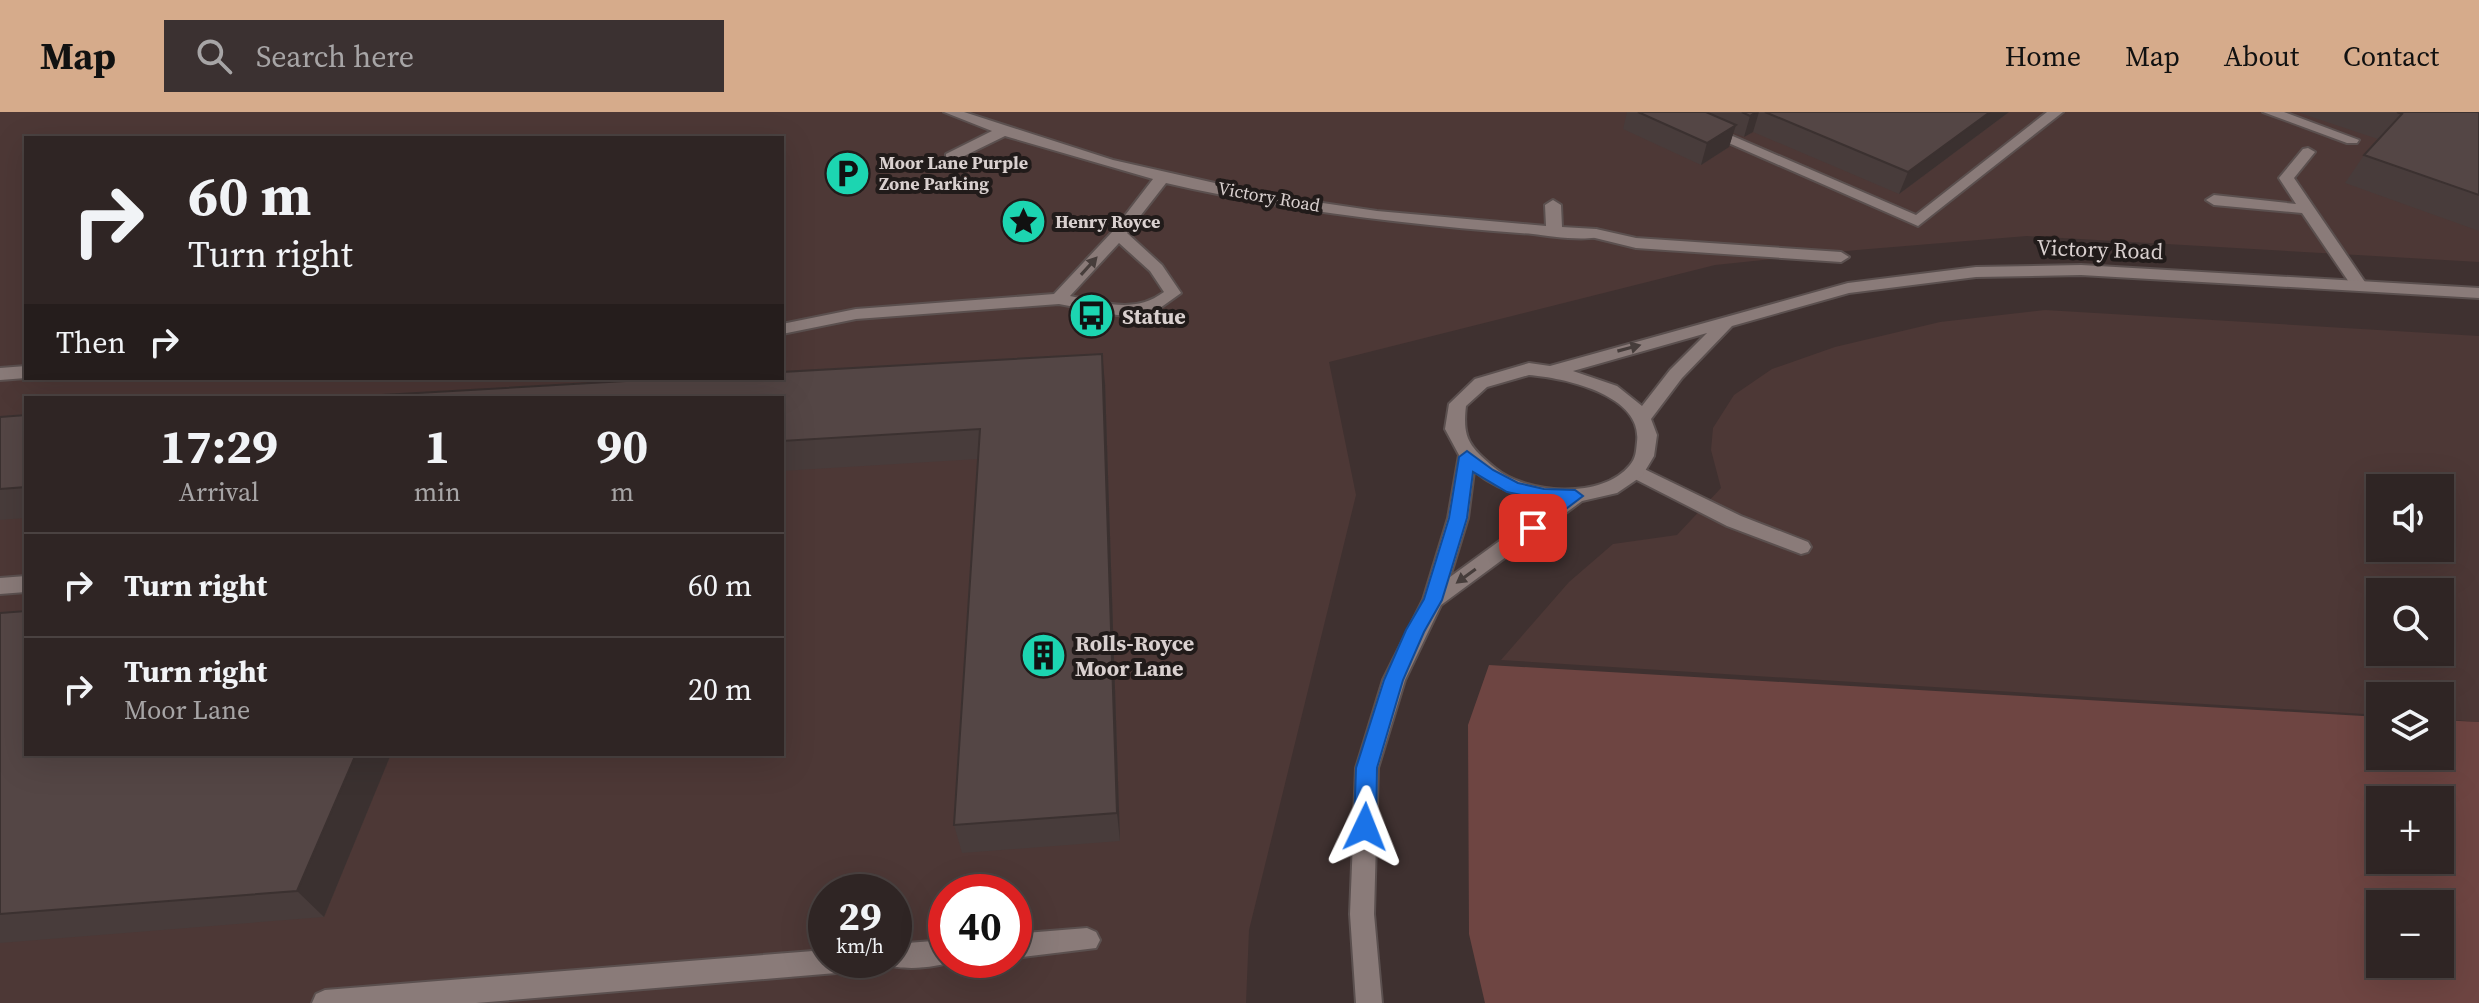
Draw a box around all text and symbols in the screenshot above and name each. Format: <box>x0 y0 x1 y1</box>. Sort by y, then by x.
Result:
search box <box>164 20 724 92</box>
text: Map <box>40 30 116 82</box>
icon: search <box>192 34 236 78</box>
text: Search here <box>256 36 414 77</box>
text: Home <box>2005 37 2081 75</box>
text: Map <box>2125 37 2180 75</box>
text: About <box>2224 37 2299 75</box>
text: Contact <box>2343 37 2439 75</box>
parking icon: Moor Lane Purple Zone Parking <box>824 149 872 197</box>
place label: Moor Lane Purple Zone Parking <box>879 150 1028 196</box>
text: 60 m <box>188 157 311 234</box>
icon: right <box>56 168 160 272</box>
street label: Victory Road <box>1216 175 1322 218</box>
place icon: Henry Royce <box>1000 198 1048 246</box>
place label: Henry Royce <box>1055 209 1160 234</box>
text: Turn right <box>188 230 353 279</box>
street label: Victory Road <box>2036 232 2164 266</box>
one-way arrow <box>1079 257 1097 276</box>
bus stop icon: Statue <box>1067 292 1115 340</box>
place label: Statue <box>1122 301 1186 331</box>
icon: right <box>142 320 186 364</box>
text: Then <box>56 322 126 363</box>
one-way arrow <box>1617 341 1642 353</box>
text: 17:29 <box>160 413 278 479</box>
text: 1 <box>424 413 450 479</box>
text: 90 <box>596 413 648 479</box>
text: Arrival <box>179 474 259 510</box>
text: min <box>414 474 461 510</box>
text: m <box>611 474 634 510</box>
map controls <box>2366 474 2454 978</box>
button: sound <box>2366 474 2454 562</box>
pin <box>1499 494 1567 562</box>
icon: arrive <box>1511 506 1555 550</box>
icon: right <box>56 563 100 607</box>
text: Turn right <box>124 565 267 606</box>
text: 60 m <box>688 565 752 606</box>
one-way arrow <box>1456 567 1477 583</box>
button: search <box>2366 578 2454 666</box>
place label: Rolls-Royce Moor Lane <box>1075 628 1194 683</box>
building icon: Rolls-Royce Moor Lane <box>1020 632 1068 680</box>
text: Turn right <box>124 651 267 692</box>
icon: right <box>56 667 100 711</box>
text: 20 m <box>688 669 752 710</box>
button: layers <box>2366 682 2454 770</box>
text: Moor Lane <box>124 692 250 728</box>
position arrow <box>1323 785 1407 869</box>
button: + <box>2366 786 2454 874</box>
speed limit sign: 40 <box>928 874 1032 978</box>
text: 29 <box>838 889 882 943</box>
button: − <box>2366 890 2454 978</box>
text: km/h <box>836 932 884 960</box>

